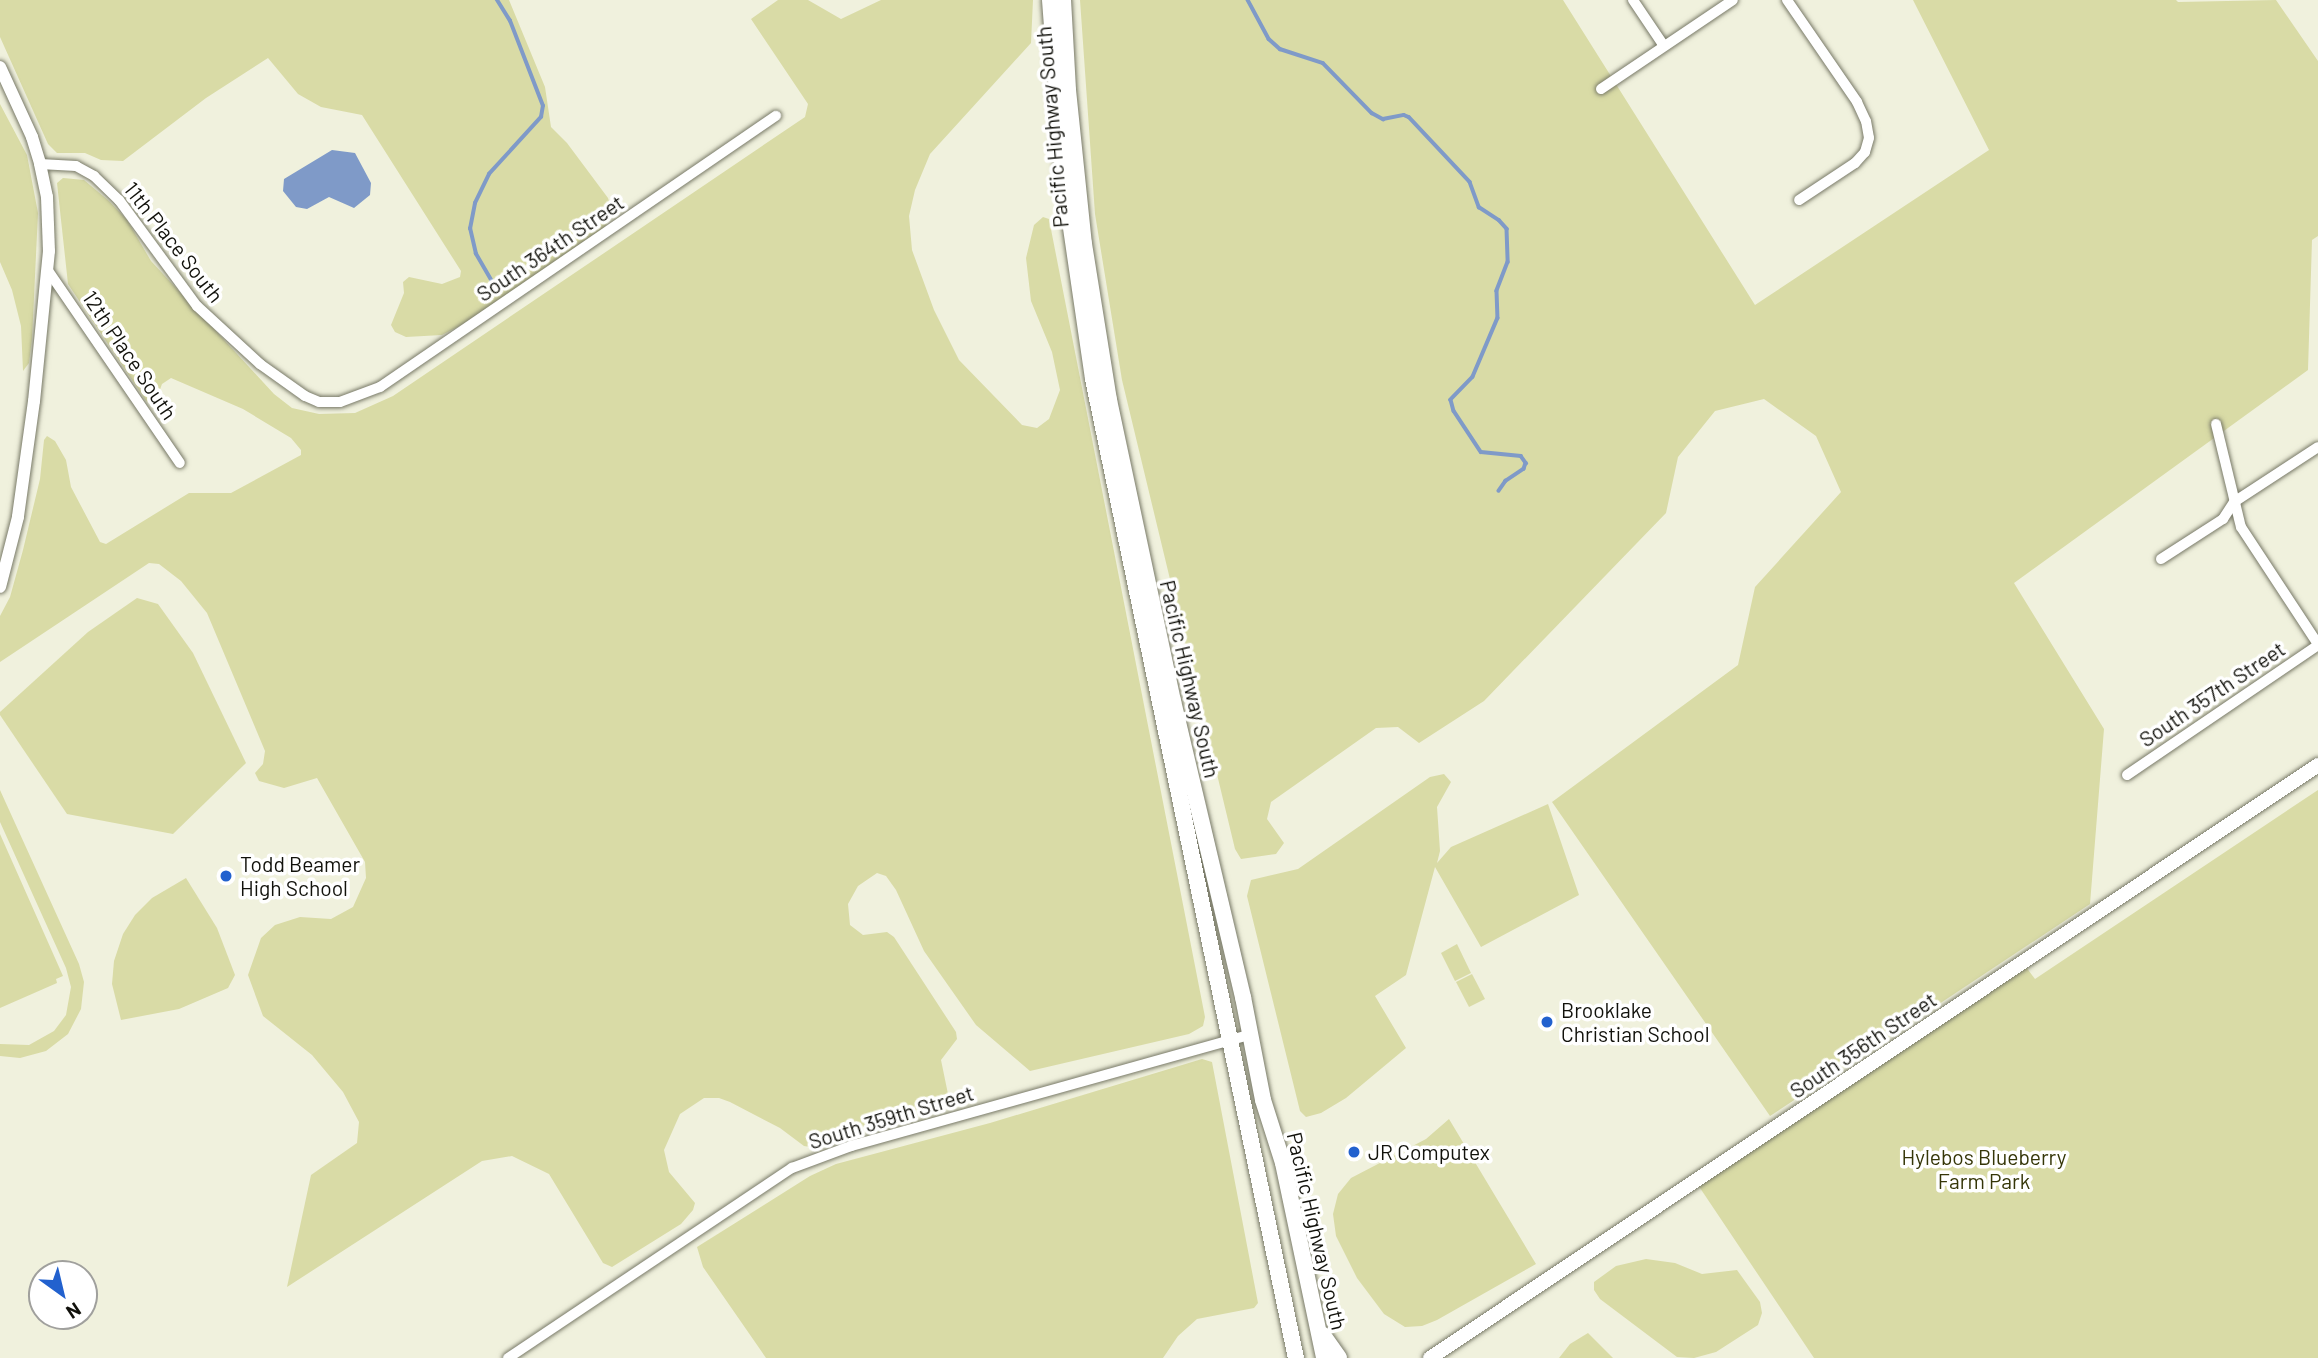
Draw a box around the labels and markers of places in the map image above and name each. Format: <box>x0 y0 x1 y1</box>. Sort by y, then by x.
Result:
place label: Todd Beamer High School <box>240 851 360 901</box>
marker: Todd Beamer High School <box>218 868 234 884</box>
place label: Brooklake Christian School <box>1561 997 1709 1047</box>
marker: Brooklake Christian School <box>1539 1014 1555 1030</box>
place label: JR Computex <box>1368 1139 1490 1165</box>
marker: JR Computex <box>1346 1144 1362 1160</box>

